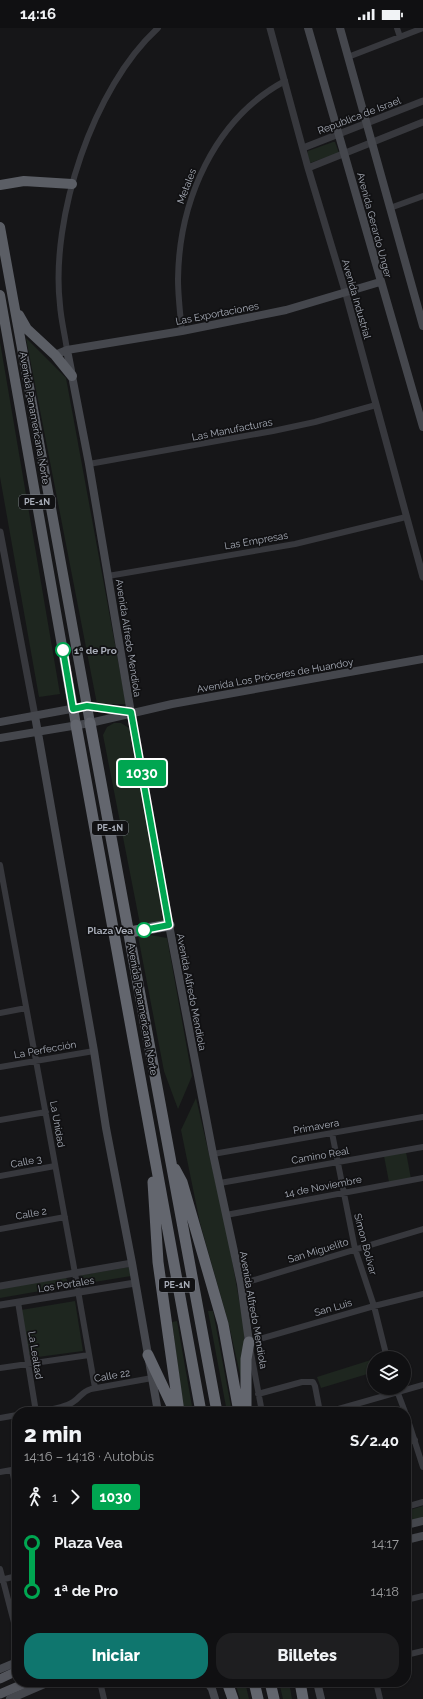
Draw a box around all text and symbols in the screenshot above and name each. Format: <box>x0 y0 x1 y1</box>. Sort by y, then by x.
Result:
text: 14:16 <box>20 5 56 23</box>
street label: Republica de Israel <box>316 94 403 136</box>
street label: Metales <box>175 167 198 205</box>
street label: Avenida Gerardo Unger <box>355 171 394 279</box>
street label: Avenida Industrial <box>340 258 373 340</box>
street label: Las Exportaciones <box>175 300 260 327</box>
street label: Avenida Panamericana Norte <box>17 351 52 485</box>
street label: Las Manufacturas <box>191 416 273 443</box>
road number: PE-1N <box>19 495 55 509</box>
street label: Las Empresas <box>223 529 289 551</box>
street label: Avenida Alfredo Mendiola <box>114 578 143 698</box>
marker: 1ª de Pro <box>55 642 71 658</box>
place label: 1ª de Pro <box>74 645 117 656</box>
street label: Avenida Los Próceres de Huandoy <box>196 656 355 695</box>
line badge: 1030 <box>114 760 170 786</box>
text: 1030 <box>126 765 158 781</box>
road number: PE-1N <box>92 821 128 835</box>
marker: Plaza Vea <box>136 922 152 938</box>
place label: Plaza Vea <box>87 925 133 936</box>
street label: Avenida Alfredo Mendiola <box>175 933 208 1052</box>
street label: Avenida Panamericana Norte <box>125 942 160 1076</box>
street label: La Perfección <box>13 1039 77 1060</box>
street label: La Unidad <box>48 1100 67 1148</box>
street label: Primavera <box>292 1117 340 1136</box>
street label: Camino Real <box>290 1145 350 1166</box>
street label: Calle 3 <box>10 1153 43 1170</box>
street label: 14 de Noviembre <box>284 1174 363 1199</box>
street label: Calle 2 <box>15 1205 47 1222</box>
street label: Simon Bolívar <box>352 1212 379 1277</box>
street label: San Miguelito <box>286 1236 350 1265</box>
street label: Avenida Alfredo Mendiola <box>238 1251 269 1370</box>
street label: Los Portales <box>37 1275 95 1294</box>
road number: PE-1N <box>159 1278 195 1292</box>
street label: San Luis <box>313 1297 353 1318</box>
street label: La Lealtad <box>26 1330 45 1380</box>
map controls <box>367 1351 411 1395</box>
button: layers <box>367 1351 411 1395</box>
street label: Calle 22 <box>93 1367 131 1384</box>
text: 2 min <box>24 1421 82 1447</box>
text: S/2.40 <box>350 1432 399 1450</box>
text: 14:16 – 14:18 · Autobús <box>24 1449 154 1464</box>
icon: walk <box>24 1486 46 1508</box>
icon: forward <box>64 1486 86 1508</box>
text: 1030 <box>100 1489 132 1505</box>
text: 1 <box>52 1490 58 1505</box>
text: Plaza Vea <box>54 1534 123 1552</box>
text: 14:17 <box>371 1536 399 1551</box>
text: 1ª de Pro <box>54 1582 118 1600</box>
text: 14:18 <box>371 1584 399 1599</box>
button: Iniciar <box>24 1633 208 1679</box>
button: Billetes <box>216 1633 399 1679</box>

